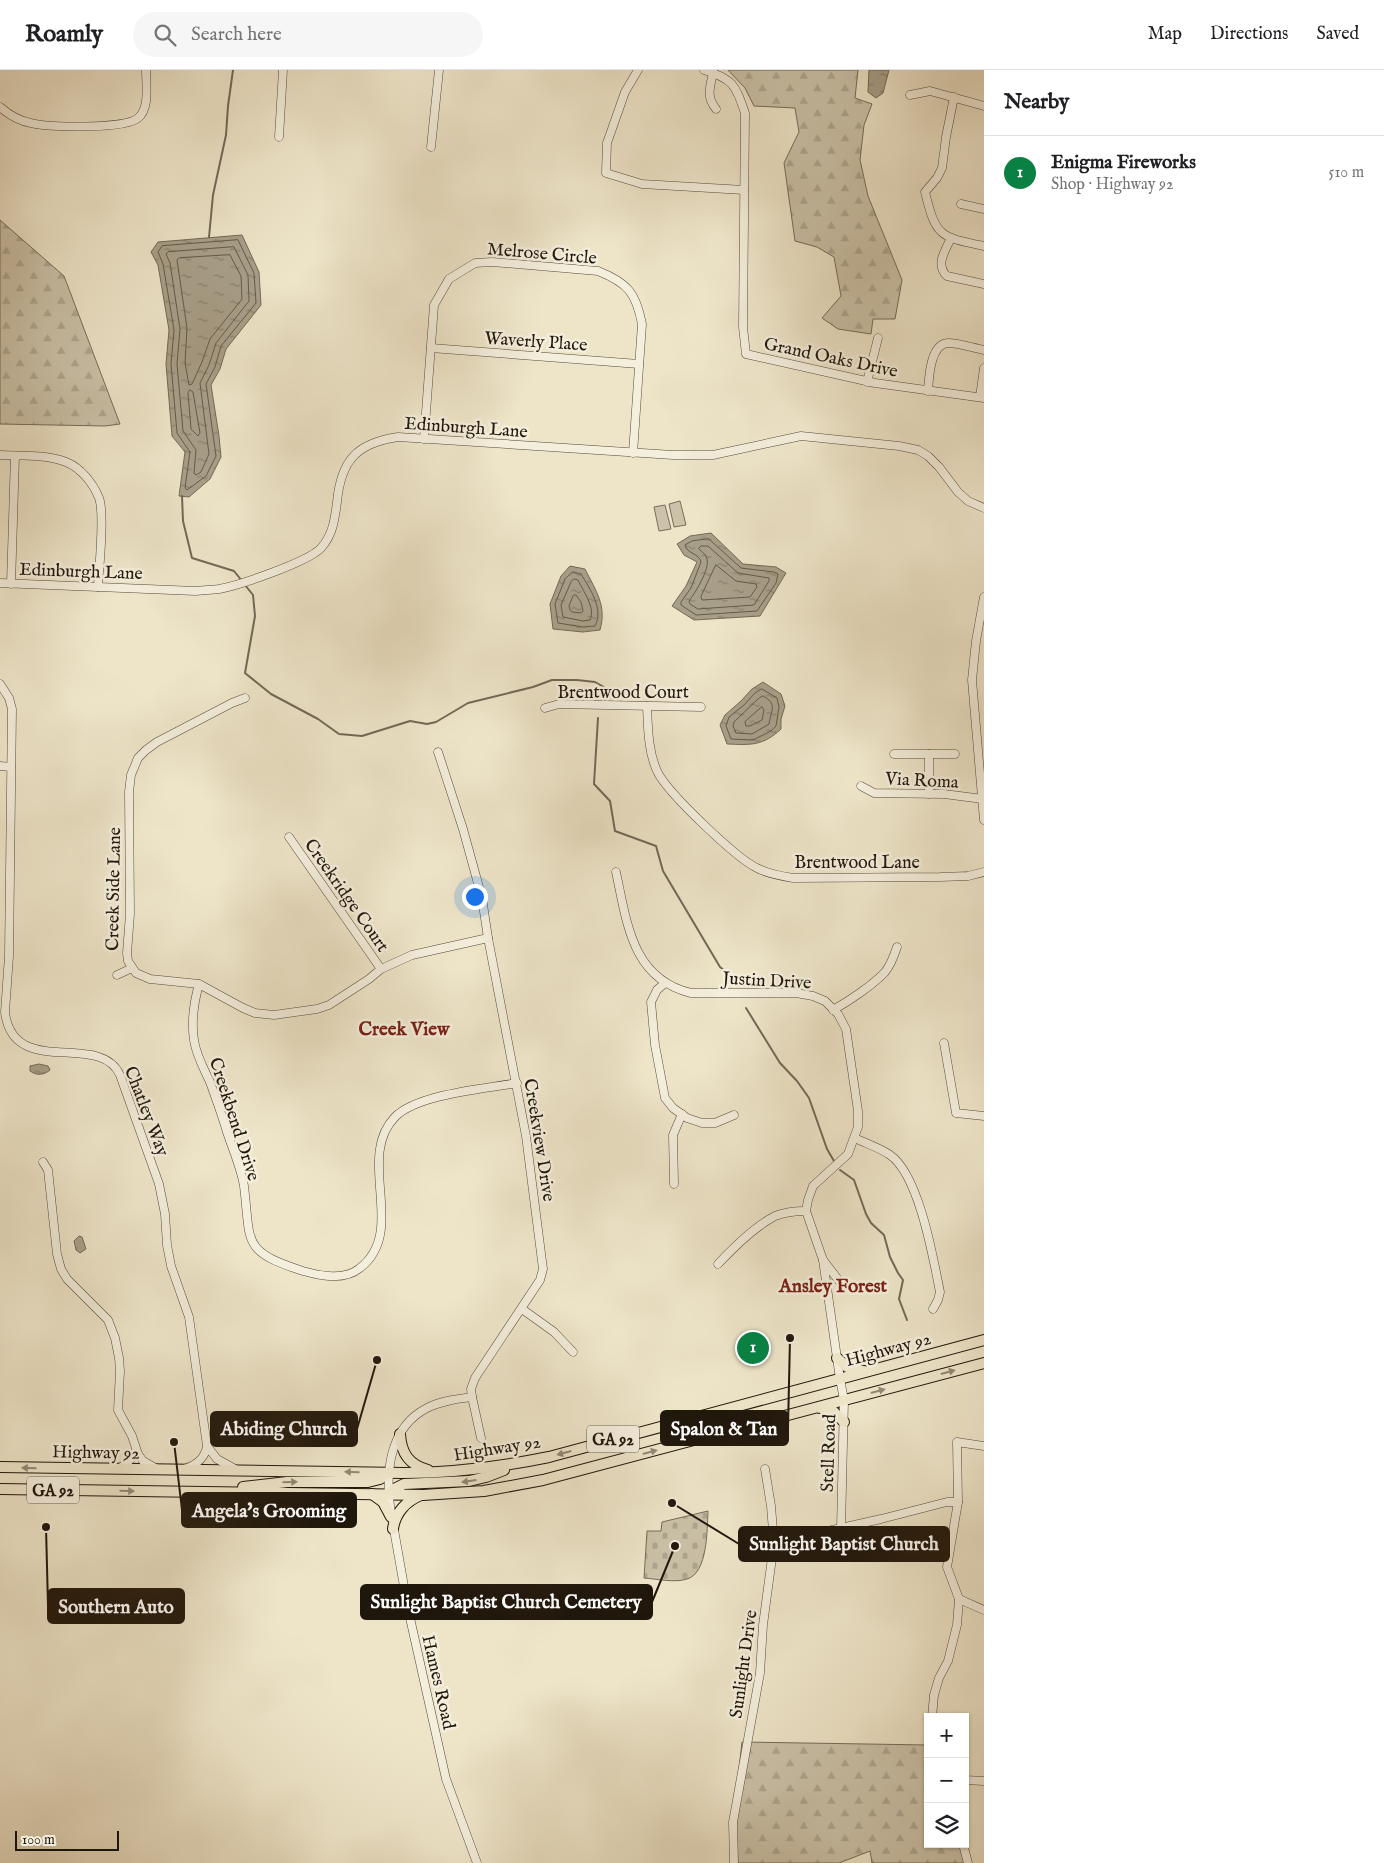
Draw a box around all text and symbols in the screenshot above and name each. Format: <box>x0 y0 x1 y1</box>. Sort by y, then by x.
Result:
search box <box>133 12 483 57</box>
text: Roamly <box>25 19 103 50</box>
icon: search <box>151 21 179 49</box>
text: Search here <box>191 23 282 47</box>
text: Map <box>1148 23 1182 46</box>
text: Directions <box>1210 23 1288 46</box>
text: Saved <box>1316 23 1359 46</box>
text: Nearby <box>1004 89 1069 116</box>
text: Enigma Fireworks <box>1051 151 1196 175</box>
text: 1 <box>1017 163 1023 183</box>
text: 510 m <box>1329 163 1364 183</box>
text: Shop · Highway 92 <box>1051 175 1174 195</box>
street label: Melrose Circle <box>486 238 598 271</box>
street label: Waverly Place <box>484 327 588 358</box>
street label: Grand Oaks Drive <box>762 333 900 384</box>
street label: Edinburgh Lane <box>403 413 528 444</box>
street label: Edinburgh Lane <box>19 559 143 586</box>
street label: Brentwood Court <box>557 682 689 705</box>
street label: Via Roma <box>884 768 959 795</box>
street label: Creek Side Lane <box>102 827 127 951</box>
street label: Creekridge Court <box>298 835 393 957</box>
street label: Brentwood Lane <box>794 852 920 875</box>
your location <box>462 884 488 910</box>
street label: Justin Drive <box>720 968 812 995</box>
district label: Creek View <box>359 1018 451 1042</box>
street label: Creekbend Drive <box>203 1055 264 1184</box>
street label: Chatley Way <box>118 1063 173 1160</box>
street label: Creekview Drive <box>517 1077 560 1203</box>
district label: Ansley Forest <box>778 1275 887 1299</box>
street label: Highway 92 <box>843 1328 934 1373</box>
pin: 1 <box>737 1329 769 1367</box>
one-way arrow <box>941 1368 956 1376</box>
one-way arrow <box>871 1387 886 1395</box>
callout: Spalon & Tan <box>661 1411 788 1445</box>
callout: Abiding Church <box>211 1412 357 1446</box>
street label: Stell Road <box>817 1413 842 1493</box>
text: Abiding Church <box>220 1418 348 1442</box>
text: Spalon & Tan <box>671 1418 777 1442</box>
road number: GA 92 <box>587 1426 639 1452</box>
street label: Highway 92 <box>452 1431 542 1468</box>
street label: Highway 92 <box>52 1441 140 1466</box>
one-way arrow <box>643 1448 658 1456</box>
one-way arrow <box>556 1449 571 1457</box>
one-way arrow <box>21 1464 37 1472</box>
one-way arrow <box>344 1468 360 1476</box>
road number: GA 92 <box>27 1476 79 1504</box>
one-way arrow <box>460 1477 476 1485</box>
one-way arrow <box>283 1478 299 1486</box>
one-way arrow <box>119 1487 135 1495</box>
callout: Angela's Grooming <box>182 1493 356 1527</box>
text: Angela's Grooming <box>191 1500 347 1524</box>
callout: Sunlight Baptist Church <box>739 1527 949 1561</box>
text: Sunlight Baptist Church <box>749 1533 940 1557</box>
callout: Sunlight Baptist Church Cemetery <box>361 1585 652 1619</box>
callout: Southern Auto <box>48 1589 184 1623</box>
text: Sunlight Baptist Church Cemetery <box>370 1591 642 1615</box>
text: Southern Auto <box>58 1596 174 1620</box>
street label: Sunlight Drive <box>725 1609 763 1720</box>
street label: Hames Road <box>416 1633 460 1732</box>
map controls <box>924 1713 969 1848</box>
button: + <box>924 1713 969 1758</box>
button: − <box>924 1758 969 1803</box>
button: layers <box>924 1803 969 1848</box>
scale bar <box>15 1828 119 1851</box>
text: 100 m <box>22 1831 55 1849</box>

